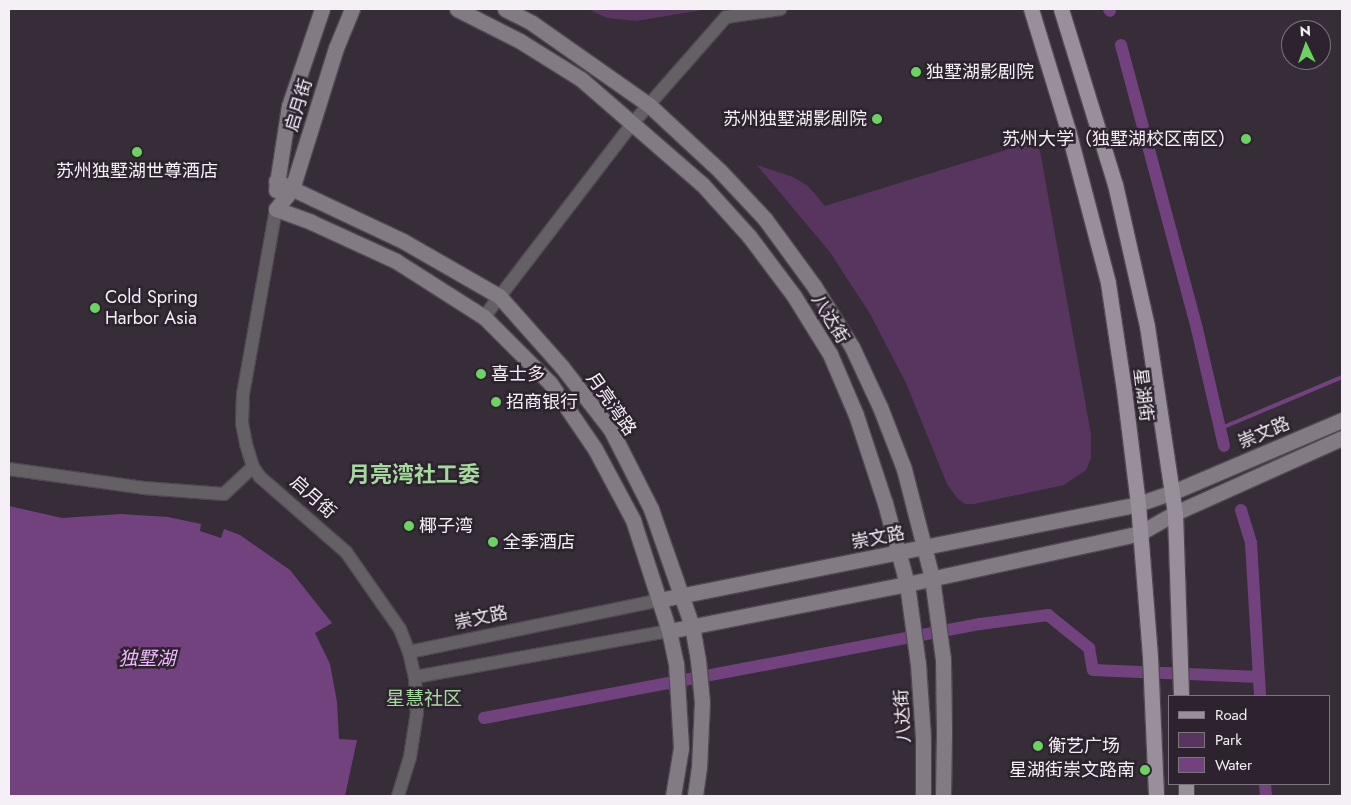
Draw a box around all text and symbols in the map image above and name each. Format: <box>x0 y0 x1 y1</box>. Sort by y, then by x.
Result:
north arrow <box>1281 20 1331 70</box>
text: N <box>1299 21 1311 41</box>
place label: 独墅湖影剧院 <box>926 61 1034 83</box>
marker: 独墅湖影剧院 <box>910 66 922 78</box>
street label: 启月街 <box>281 76 317 134</box>
place label: 苏州独墅湖影剧院 <box>723 108 867 130</box>
marker: 苏州独墅湖影剧院 <box>871 113 883 125</box>
place label: 苏州大学（独墅湖校区南区） <box>1002 128 1236 150</box>
marker: 苏州大学（独墅湖校区南区） <box>1240 133 1252 145</box>
marker: 苏州独墅湖世尊酒店 <box>131 146 143 158</box>
place label: 苏州独墅湖世尊酒店 <box>56 160 218 182</box>
place label: Cold Spring Harbor Asia <box>105 287 198 330</box>
street label: 八达街 <box>807 290 853 348</box>
marker: Cold Spring Harbor Asia <box>89 302 101 314</box>
place label: 喜士多 <box>491 363 545 385</box>
street label: 星湖街 <box>1129 367 1157 423</box>
marker: 喜士多 <box>475 368 487 380</box>
street label: 月亮湾路 <box>582 368 640 440</box>
place label: 招商银行 <box>506 391 578 413</box>
marker: 招商银行 <box>490 396 502 408</box>
street label: 崇文路 <box>1235 413 1293 453</box>
district label: 月亮湾社工委 <box>348 462 480 488</box>
street label: 启月街 <box>286 471 340 523</box>
place label: 椰子湾 <box>419 515 473 537</box>
marker: 椰子湾 <box>403 520 415 532</box>
street label: 崇文路 <box>849 522 907 554</box>
place label: 全季酒店 <box>503 531 575 553</box>
marker: 全季酒店 <box>487 536 499 548</box>
street label: 崇文路 <box>452 602 510 634</box>
water label: 独墅湖 <box>119 648 175 670</box>
district label: 星慧社区 <box>386 688 462 710</box>
street label: 八达街 <box>891 688 915 744</box>
legend <box>1168 695 1331 785</box>
text: Road <box>1215 704 1247 726</box>
text: Park <box>1215 729 1242 751</box>
place label: 衡艺广场 <box>1048 735 1120 757</box>
marker: 衡艺广场 <box>1032 740 1044 752</box>
text: Water <box>1215 754 1252 776</box>
place label: 星湖街崇文路南 <box>1009 759 1135 781</box>
marker: 星湖街崇文路南 <box>1139 764 1151 776</box>

